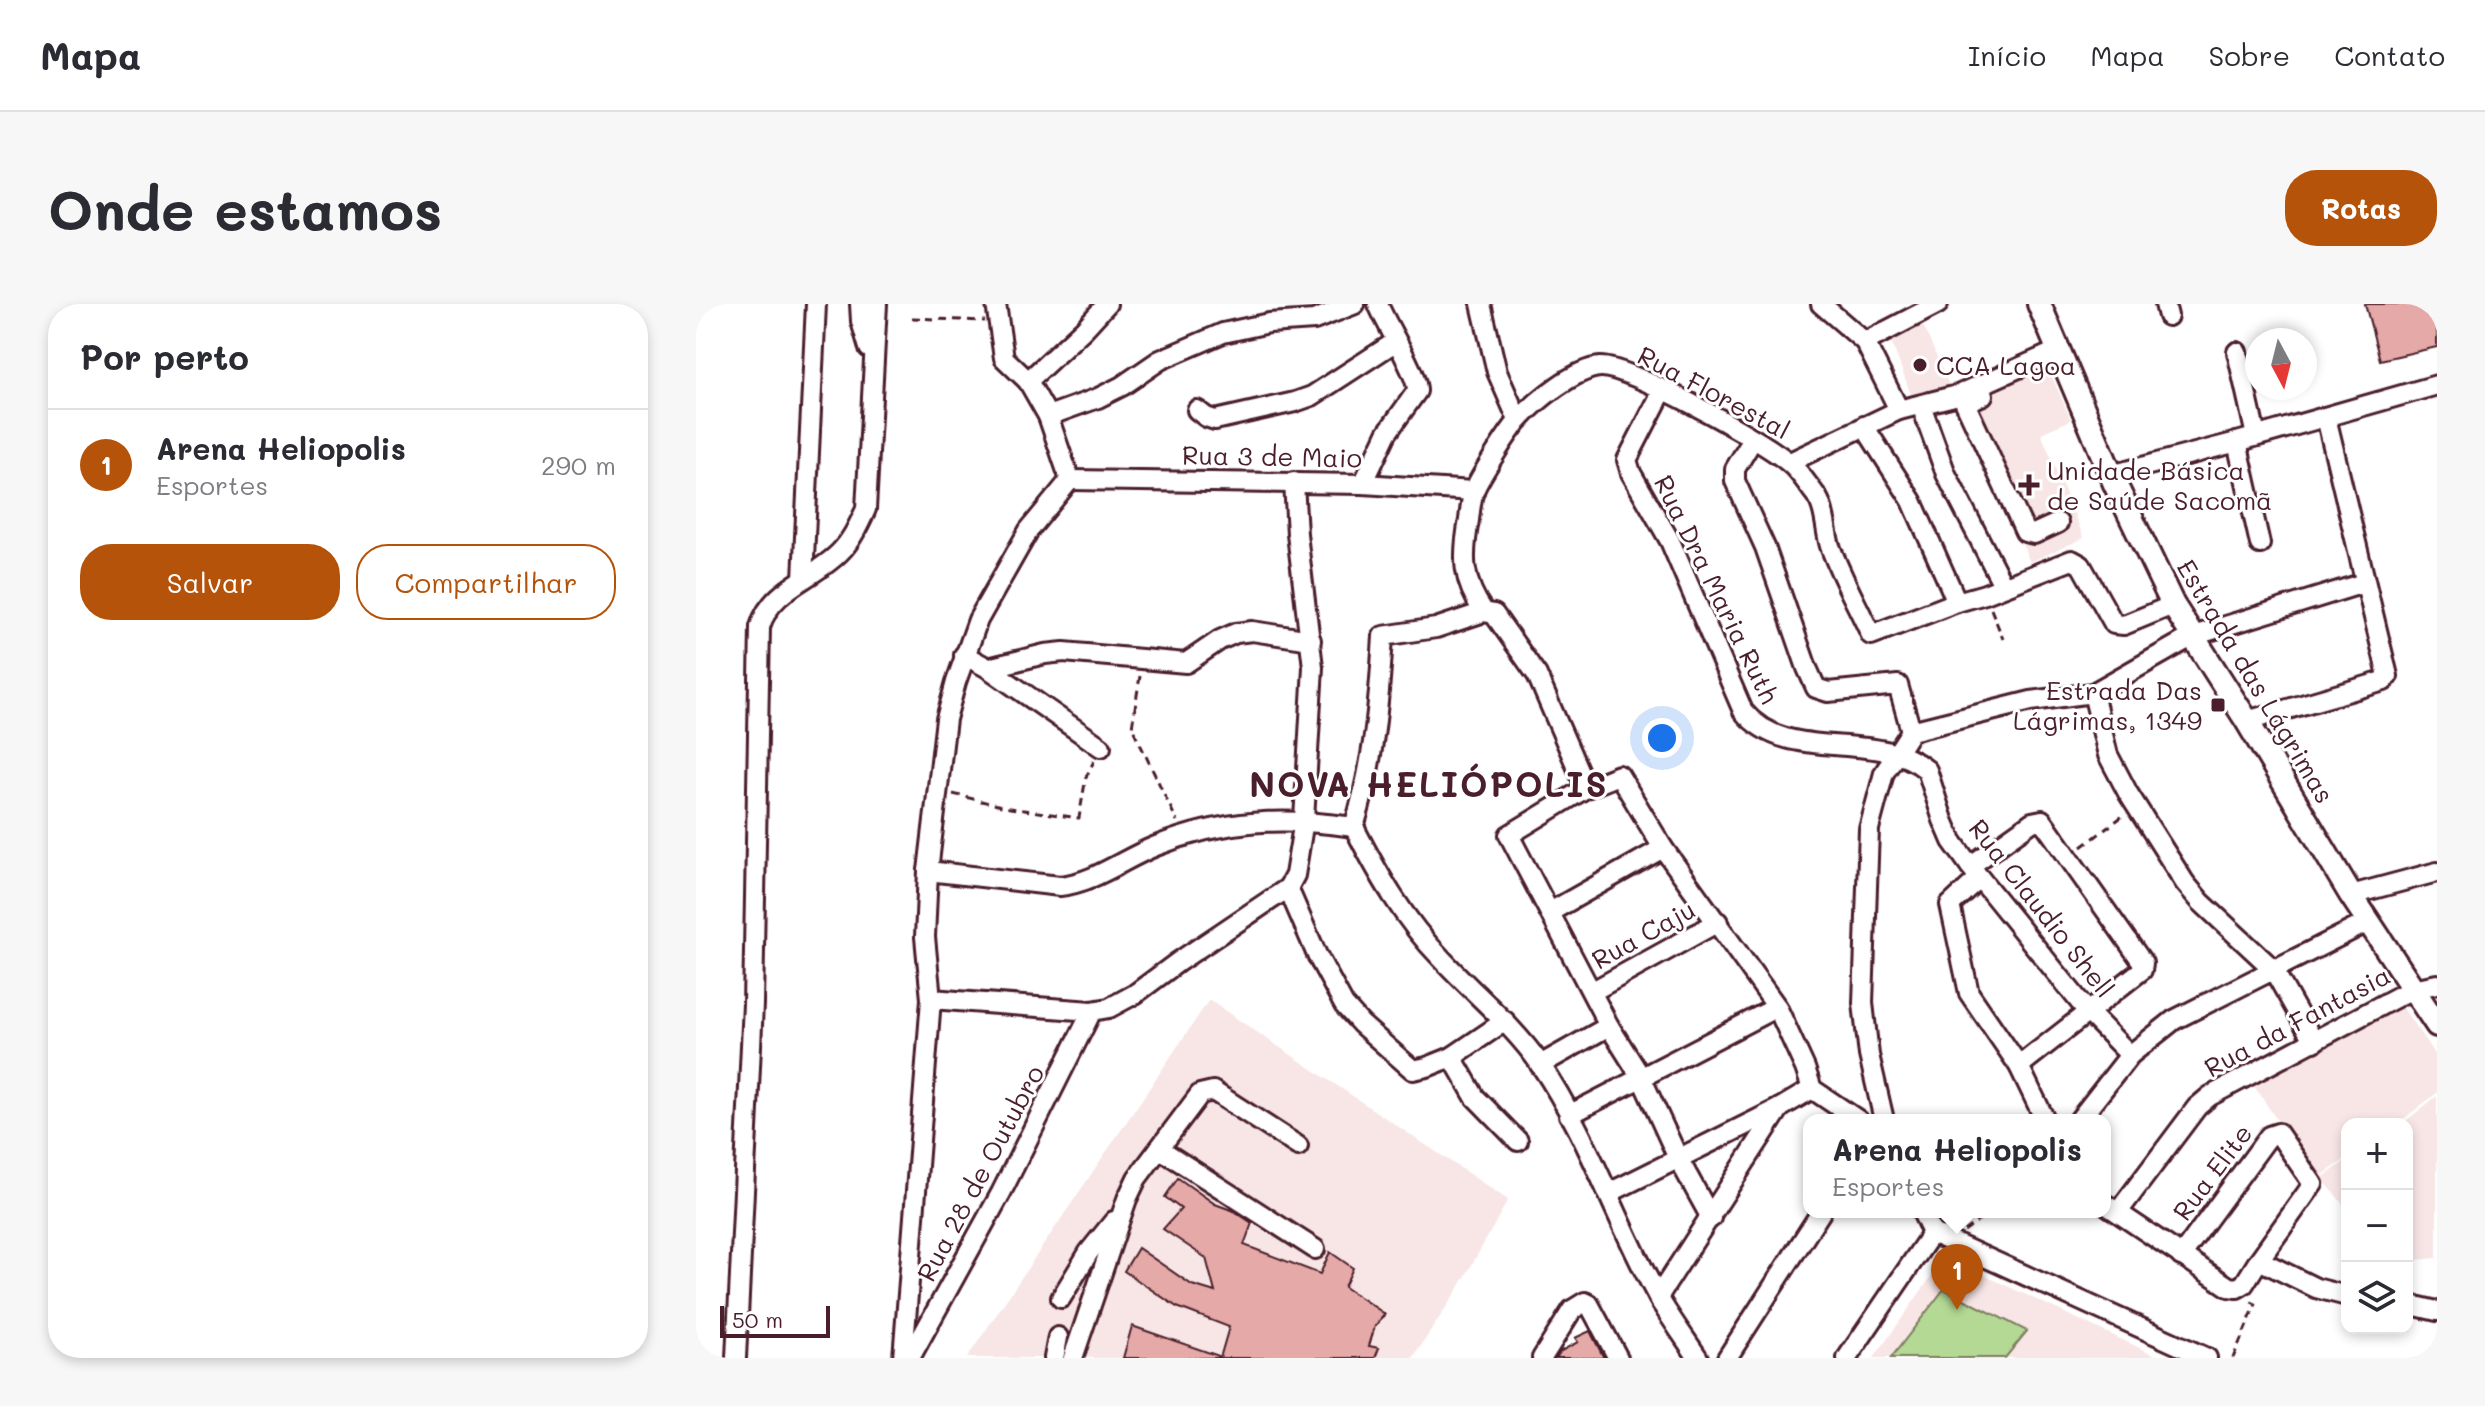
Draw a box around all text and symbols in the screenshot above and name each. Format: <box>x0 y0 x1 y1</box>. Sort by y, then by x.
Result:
text: Mapa <box>40 30 141 80</box>
text: Início <box>1968 37 2046 73</box>
text: Mapa <box>2090 37 2165 73</box>
text: Sobre <box>2209 37 2290 73</box>
text: Contato <box>2334 37 2445 73</box>
button: Rotas <box>2285 170 2437 246</box>
text: Onde estamos <box>48 172 442 245</box>
north arrow <box>2245 328 2317 400</box>
text: Por perto <box>80 334 249 379</box>
street label: Rua Florestal <box>1632 338 1796 446</box>
place label: CCA Lagoa <box>1936 348 2076 382</box>
marker: CCA Lagoa <box>1911 356 1929 374</box>
text: Arena Heliopolis <box>156 428 406 468</box>
street label: Rua 3 de Maio <box>1182 437 1362 475</box>
text: 1 <box>100 448 112 482</box>
text: 290 m <box>541 448 616 482</box>
place label: Unidade Básica de Saúde Sacomã <box>2047 453 2272 517</box>
text: Esportes <box>156 468 268 502</box>
street label: Rua Dra Maria Ruth <box>1647 469 1787 709</box>
marker: Unidade Básica de Saúde Sacomã <box>2018 474 2040 496</box>
button: Salvar <box>80 544 340 620</box>
button: Compartilhar <box>356 544 616 620</box>
street label: Estrada das Lágrimas <box>2170 553 2342 809</box>
place label: Estrada Das Lágrimas, 1349 <box>2013 673 2202 737</box>
marker: Estrada Das Lágrimas, 1349 <box>2209 696 2227 714</box>
your location <box>1642 718 1682 758</box>
district label: NOVA HELIÓPOLIS <box>1249 761 1609 806</box>
street label: Rua Claudio Shell <box>1962 812 2122 1004</box>
street label: Rua Caju <box>1585 892 1701 976</box>
street label: Rua da Fantasia <box>2198 958 2396 1084</box>
street label: Rua 28 de Outubro <box>909 1059 1051 1287</box>
popup <box>1803 1114 2111 1218</box>
street label: Rua Elite <box>2165 1117 2259 1227</box>
map controls <box>2341 1118 2413 1334</box>
button: + <box>2341 1118 2413 1190</box>
text: Arena Heliopolis <box>1832 1129 2082 1169</box>
text: Esportes <box>1832 1169 1944 1203</box>
button: − <box>2341 1190 2413 1262</box>
pin: 1 <box>1931 1244 1983 1310</box>
button: layers <box>2341 1262 2413 1334</box>
scale bar <box>720 1302 830 1338</box>
text: 50 m <box>732 1305 783 1334</box>

